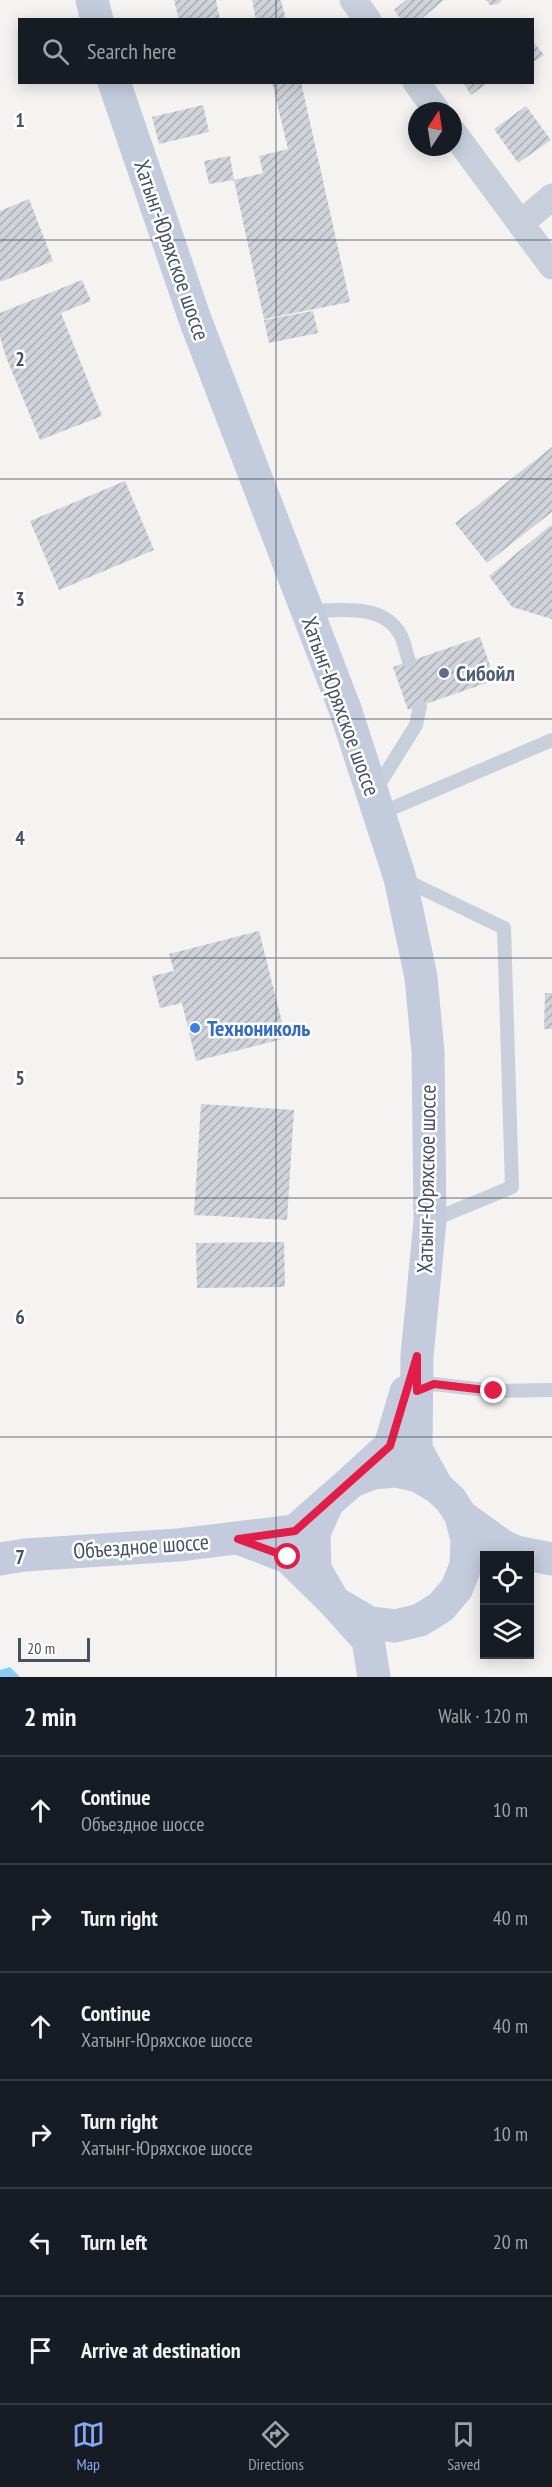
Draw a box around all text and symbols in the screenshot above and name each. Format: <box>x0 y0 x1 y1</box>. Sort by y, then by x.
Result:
search box <box>18 18 534 84</box>
icon: search <box>39 35 72 68</box>
text: Search here <box>87 37 176 65</box>
north arrow <box>408 102 462 156</box>
text: 1 <box>15 107 25 133</box>
street label: Хатынг-Юряхское шоссе <box>128 156 216 344</box>
text: 2 <box>15 346 25 372</box>
text: 3 <box>15 586 25 612</box>
street label: Хатынг-Юряхское шоссе <box>296 612 386 800</box>
place label: Сибойл <box>456 659 515 687</box>
marker: Сибойл <box>437 666 451 680</box>
text: 4 <box>15 825 25 851</box>
place label: Технониколь <box>207 1014 310 1042</box>
marker: Технониколь <box>188 1021 202 1035</box>
text: 5 <box>15 1065 25 1091</box>
street label: Хатынг-Юряхское шоссе <box>410 1084 442 1274</box>
text: 6 <box>15 1304 25 1330</box>
route end <box>480 1377 506 1403</box>
street label: Объездное шоссе <box>72 1527 210 1565</box>
route start <box>274 1543 300 1569</box>
text: 7 <box>15 1544 25 1570</box>
map controls <box>480 1551 534 1659</box>
button: locate <box>480 1551 534 1605</box>
button: layers <box>480 1605 534 1659</box>
scale bar <box>18 1635 90 1662</box>
text: 20 m <box>27 1638 55 1658</box>
text: 2 min <box>24 1700 77 1733</box>
text: Walk · 120 m <box>438 1703 528 1729</box>
text: Continue <box>81 1783 151 1811</box>
icon: ahead <box>24 1794 57 1827</box>
text: 10 m <box>493 1797 528 1823</box>
text: Объездное шоссе <box>81 1811 205 1837</box>
icon: right <box>24 1902 57 1935</box>
text: Turn right <box>81 1904 158 1932</box>
text: 40 m <box>493 1905 528 1931</box>
text: Continue <box>81 1999 151 2027</box>
icon: ahead <box>24 2010 57 2043</box>
text: 40 m <box>493 2013 528 2039</box>
text: Хатынг-Юряхское шоссе <box>81 2027 253 2053</box>
text: Turn right <box>81 2107 158 2135</box>
icon: right <box>24 2118 57 2151</box>
text: 10 m <box>493 2121 528 2147</box>
text: Хатынг-Юряхское шоссе <box>81 2135 253 2161</box>
icon: left <box>24 2226 57 2259</box>
text: Turn left <box>81 2228 147 2256</box>
text: 20 m <box>493 2229 528 2255</box>
icon: arrive <box>24 2334 57 2367</box>
text: Arrive at destination <box>81 2336 241 2364</box>
tab: Map <box>72 2418 105 2474</box>
tab: Directions <box>248 2418 304 2474</box>
tab: Saved <box>447 2418 480 2474</box>

